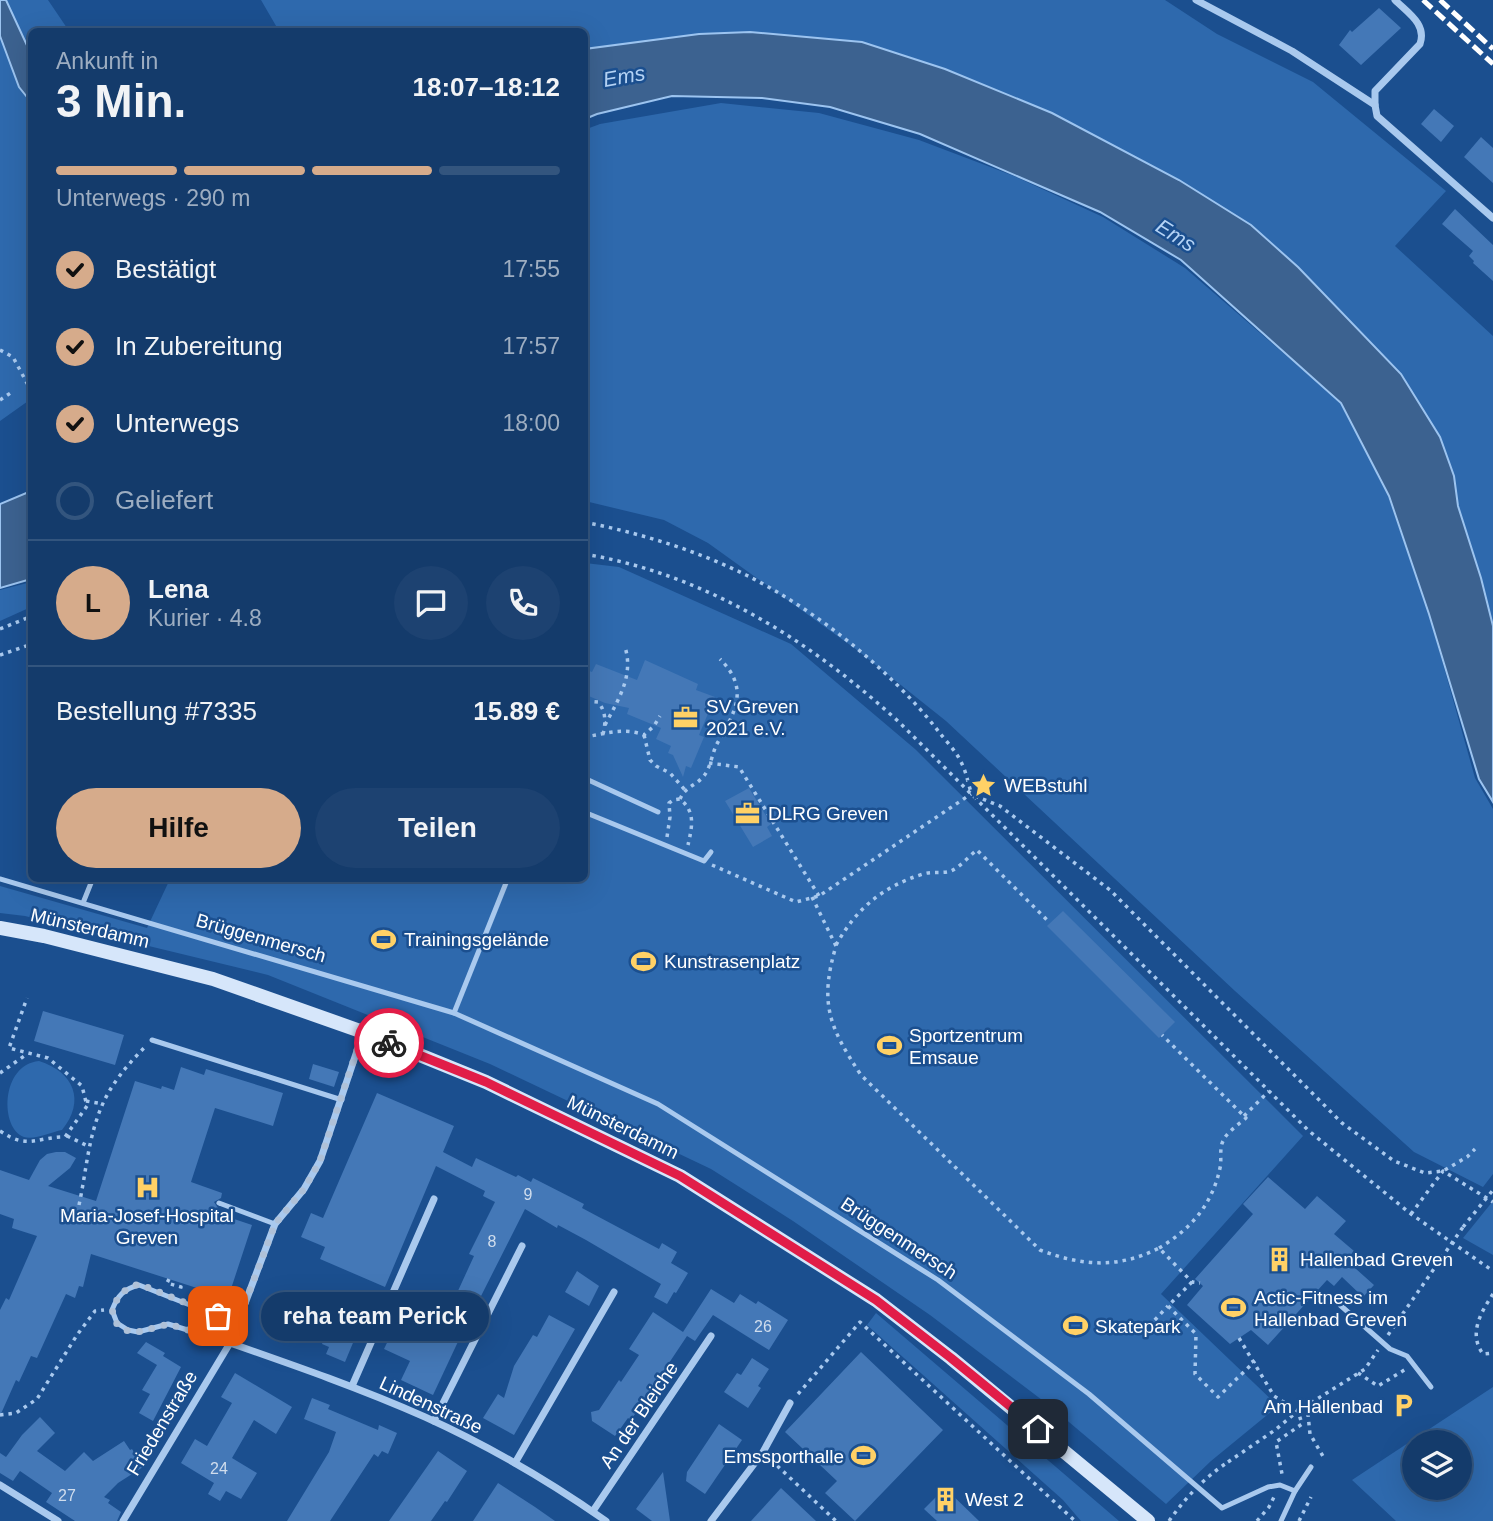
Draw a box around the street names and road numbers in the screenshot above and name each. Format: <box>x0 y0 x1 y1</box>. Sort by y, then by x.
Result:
street label: Münsterdamm <box>28 904 152 952</box>
street label: Brüggenmersch <box>194 909 328 967</box>
street label: Münsterdamm <box>564 1091 682 1163</box>
street label: Brüggenmersch <box>837 1193 961 1283</box>
street label: An der Bleiche <box>596 1358 682 1472</box>
street label: Friedenstraße <box>123 1367 201 1479</box>
street label: Lindenstraße <box>376 1372 486 1438</box>

